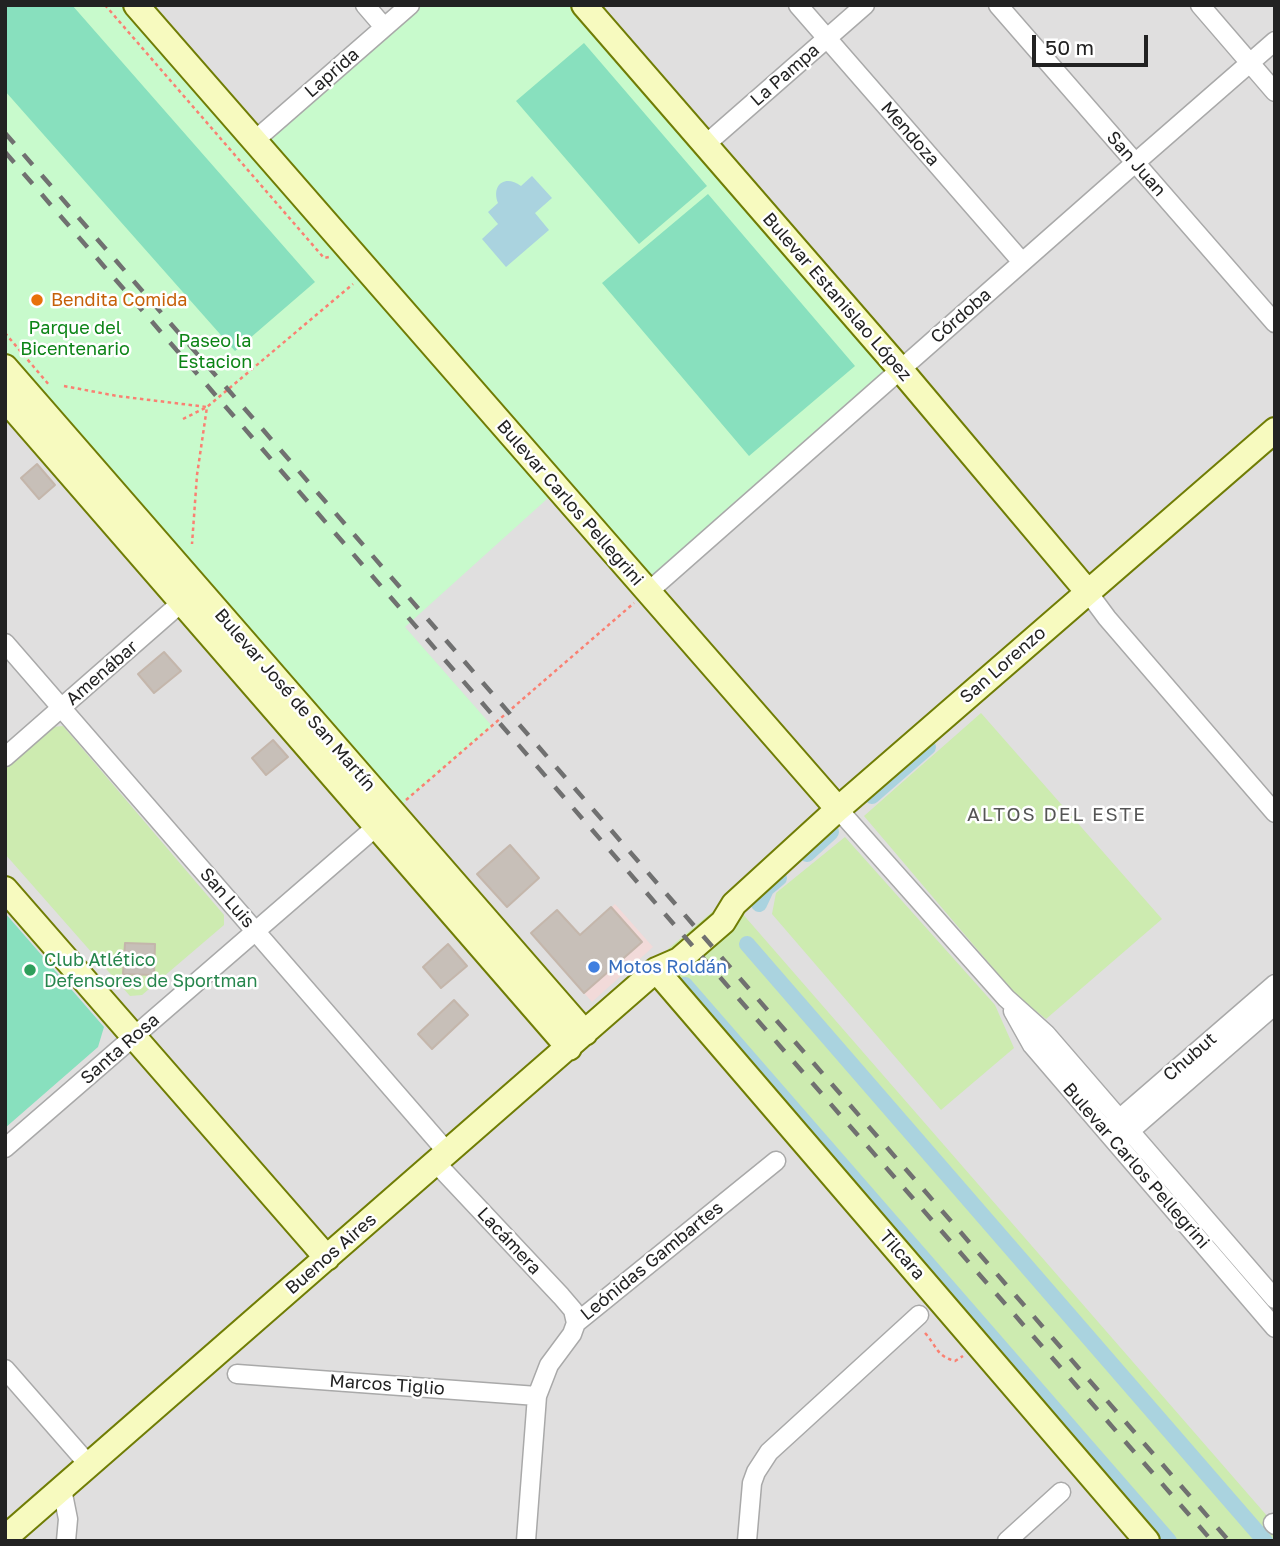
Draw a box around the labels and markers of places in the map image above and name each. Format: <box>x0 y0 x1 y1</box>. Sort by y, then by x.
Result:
place label: Bendita Comida <box>51 289 187 311</box>
marker: Bendita Comida <box>29 292 45 308</box>
place label: Club Atlético Defensores de Sportman <box>44 949 258 992</box>
place label: Motos Roldán <box>608 956 727 978</box>
marker: Motos Roldán <box>586 959 602 975</box>
marker: Club Atlético Defensores de Sportman <box>22 962 38 978</box>

